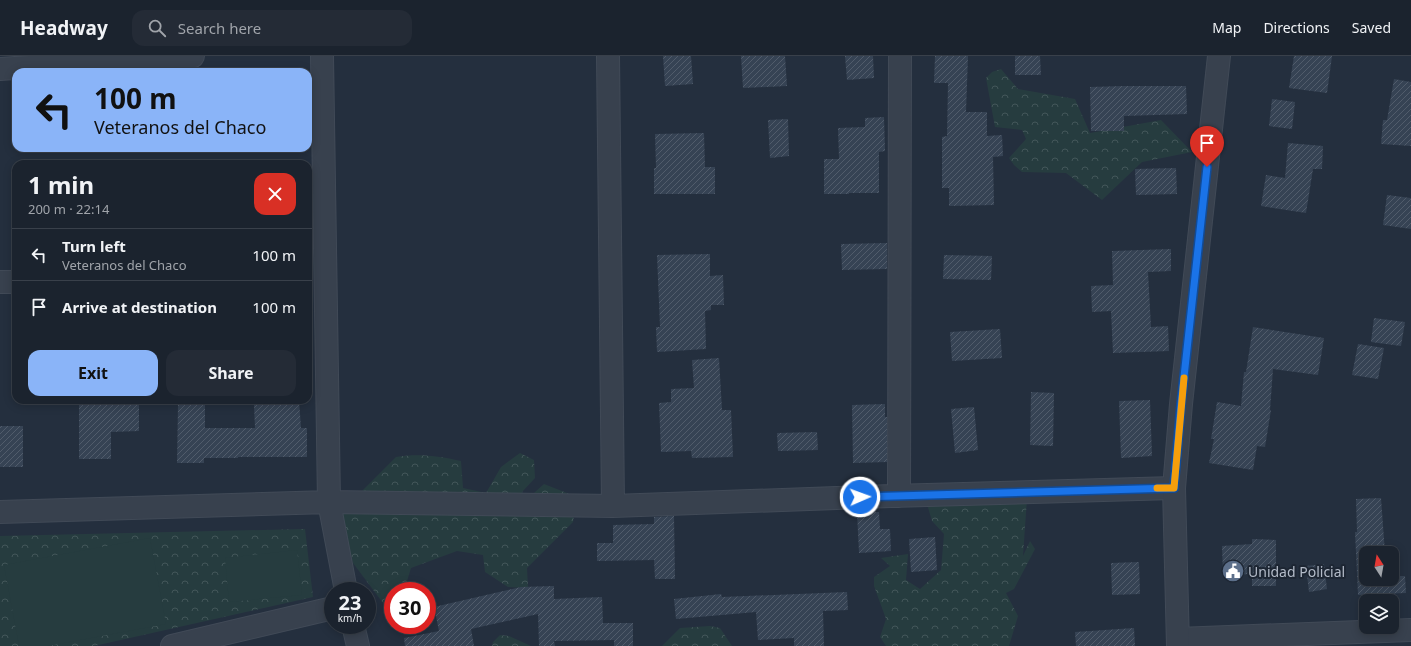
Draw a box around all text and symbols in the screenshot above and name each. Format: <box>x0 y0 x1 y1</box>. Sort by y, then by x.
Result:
search box <box>132 10 412 46</box>
text: Headway <box>20 15 108 41</box>
icon: search <box>146 17 168 39</box>
text: Search here <box>178 18 261 38</box>
text: Map <box>1212 18 1241 37</box>
text: Directions <box>1263 18 1330 37</box>
text: Saved <box>1352 18 1391 37</box>
text: 100 m <box>94 79 177 117</box>
icon: left <box>28 84 80 136</box>
text: Veteranos del Chaco <box>94 115 266 139</box>
pin <box>1190 126 1224 167</box>
icon: arrive <box>1196 132 1218 154</box>
text: 1 min <box>28 168 94 201</box>
button: close <box>254 173 296 215</box>
text: 200 m · 22:14 <box>28 200 109 218</box>
text: Turn left <box>62 236 126 256</box>
icon: left <box>28 244 50 266</box>
text: 100 m <box>252 245 296 265</box>
text: Veteranos del Chaco <box>62 256 187 274</box>
icon: arrive <box>28 296 50 318</box>
text: Arrive at destination <box>62 297 217 317</box>
text: 100 m <box>252 297 296 317</box>
button: Exit <box>28 350 158 396</box>
button: Share <box>166 350 296 396</box>
position arrow <box>839 476 881 518</box>
north arrow <box>1359 546 1399 586</box>
map controls <box>1359 546 1399 634</box>
public building icon: Unidad Policial <box>1220 558 1246 584</box>
place label: Unidad Policial <box>1248 562 1345 581</box>
speed limit sign: 30 <box>384 582 436 634</box>
text: 23 <box>339 589 361 616</box>
button: layers <box>1359 594 1399 634</box>
text: km/h <box>338 611 362 625</box>

